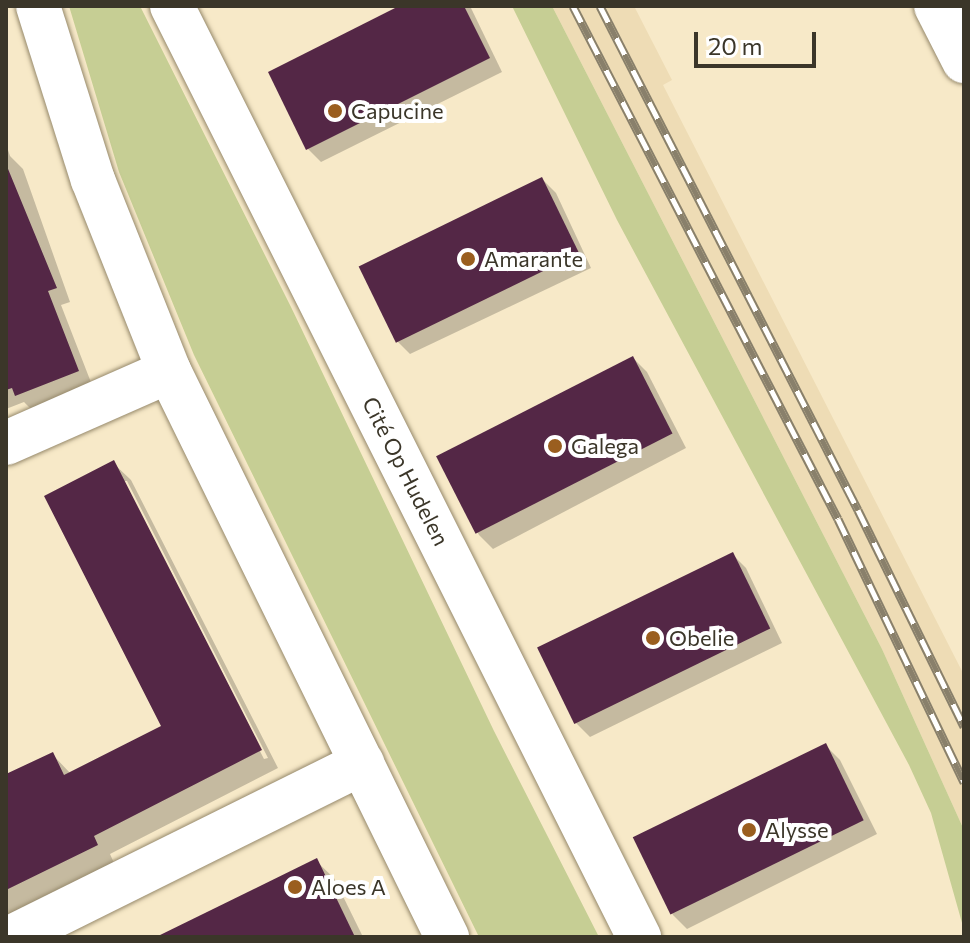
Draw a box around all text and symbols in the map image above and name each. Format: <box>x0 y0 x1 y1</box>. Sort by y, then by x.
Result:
scale bar <box>698 16 820 66</box>
text: 20 m <box>708 31 762 60</box>
place label: Capucine <box>351 98 444 124</box>
marker: Capucine <box>326 102 344 120</box>
place label: Amarante <box>484 246 583 272</box>
marker: Amarante <box>459 250 477 268</box>
street label: Cité Op Hudelen <box>357 392 455 550</box>
place label: Galega <box>571 433 639 459</box>
marker: Galega <box>546 437 564 455</box>
place label: Obelie <box>669 625 734 651</box>
marker: Obelie <box>644 629 662 647</box>
place label: Alysse <box>765 817 829 843</box>
marker: Alysse <box>740 821 758 839</box>
place label: Aloes A <box>311 874 386 900</box>
marker: Aloes A <box>286 878 304 896</box>

